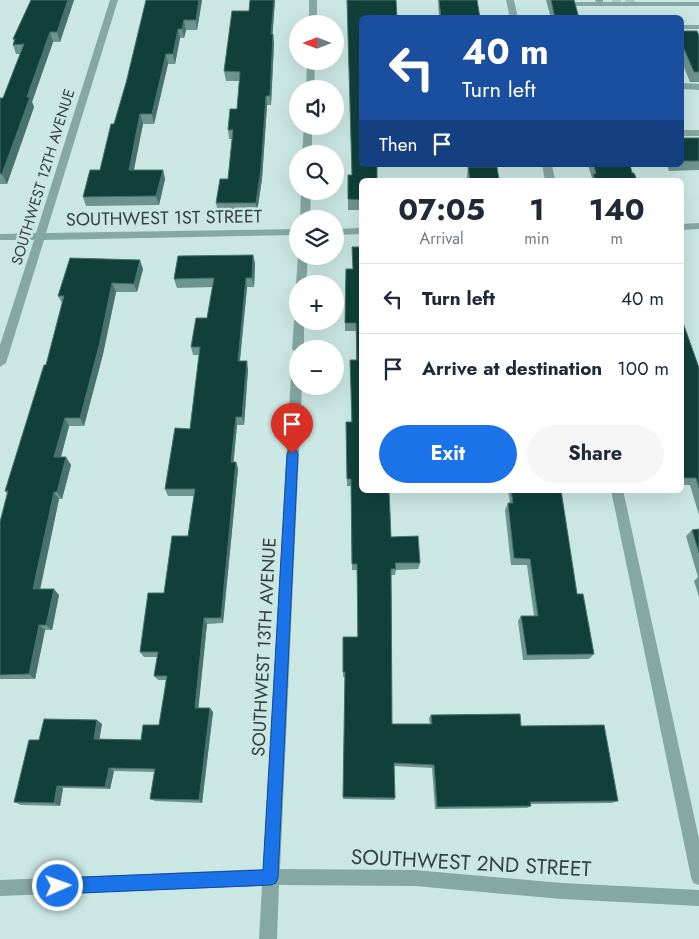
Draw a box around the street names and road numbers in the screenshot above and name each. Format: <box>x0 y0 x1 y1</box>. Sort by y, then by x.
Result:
street label: SOUTHWEST 12TH AVENUE <box>6 86 80 268</box>
street label: SOUTHWEST 1ST STREET <box>66 203 263 233</box>
street label: SOUTHWEST 13TH AVENUE <box>245 537 283 757</box>
street label: SOUTHWEST 2ND STREET <box>350 842 592 884</box>

